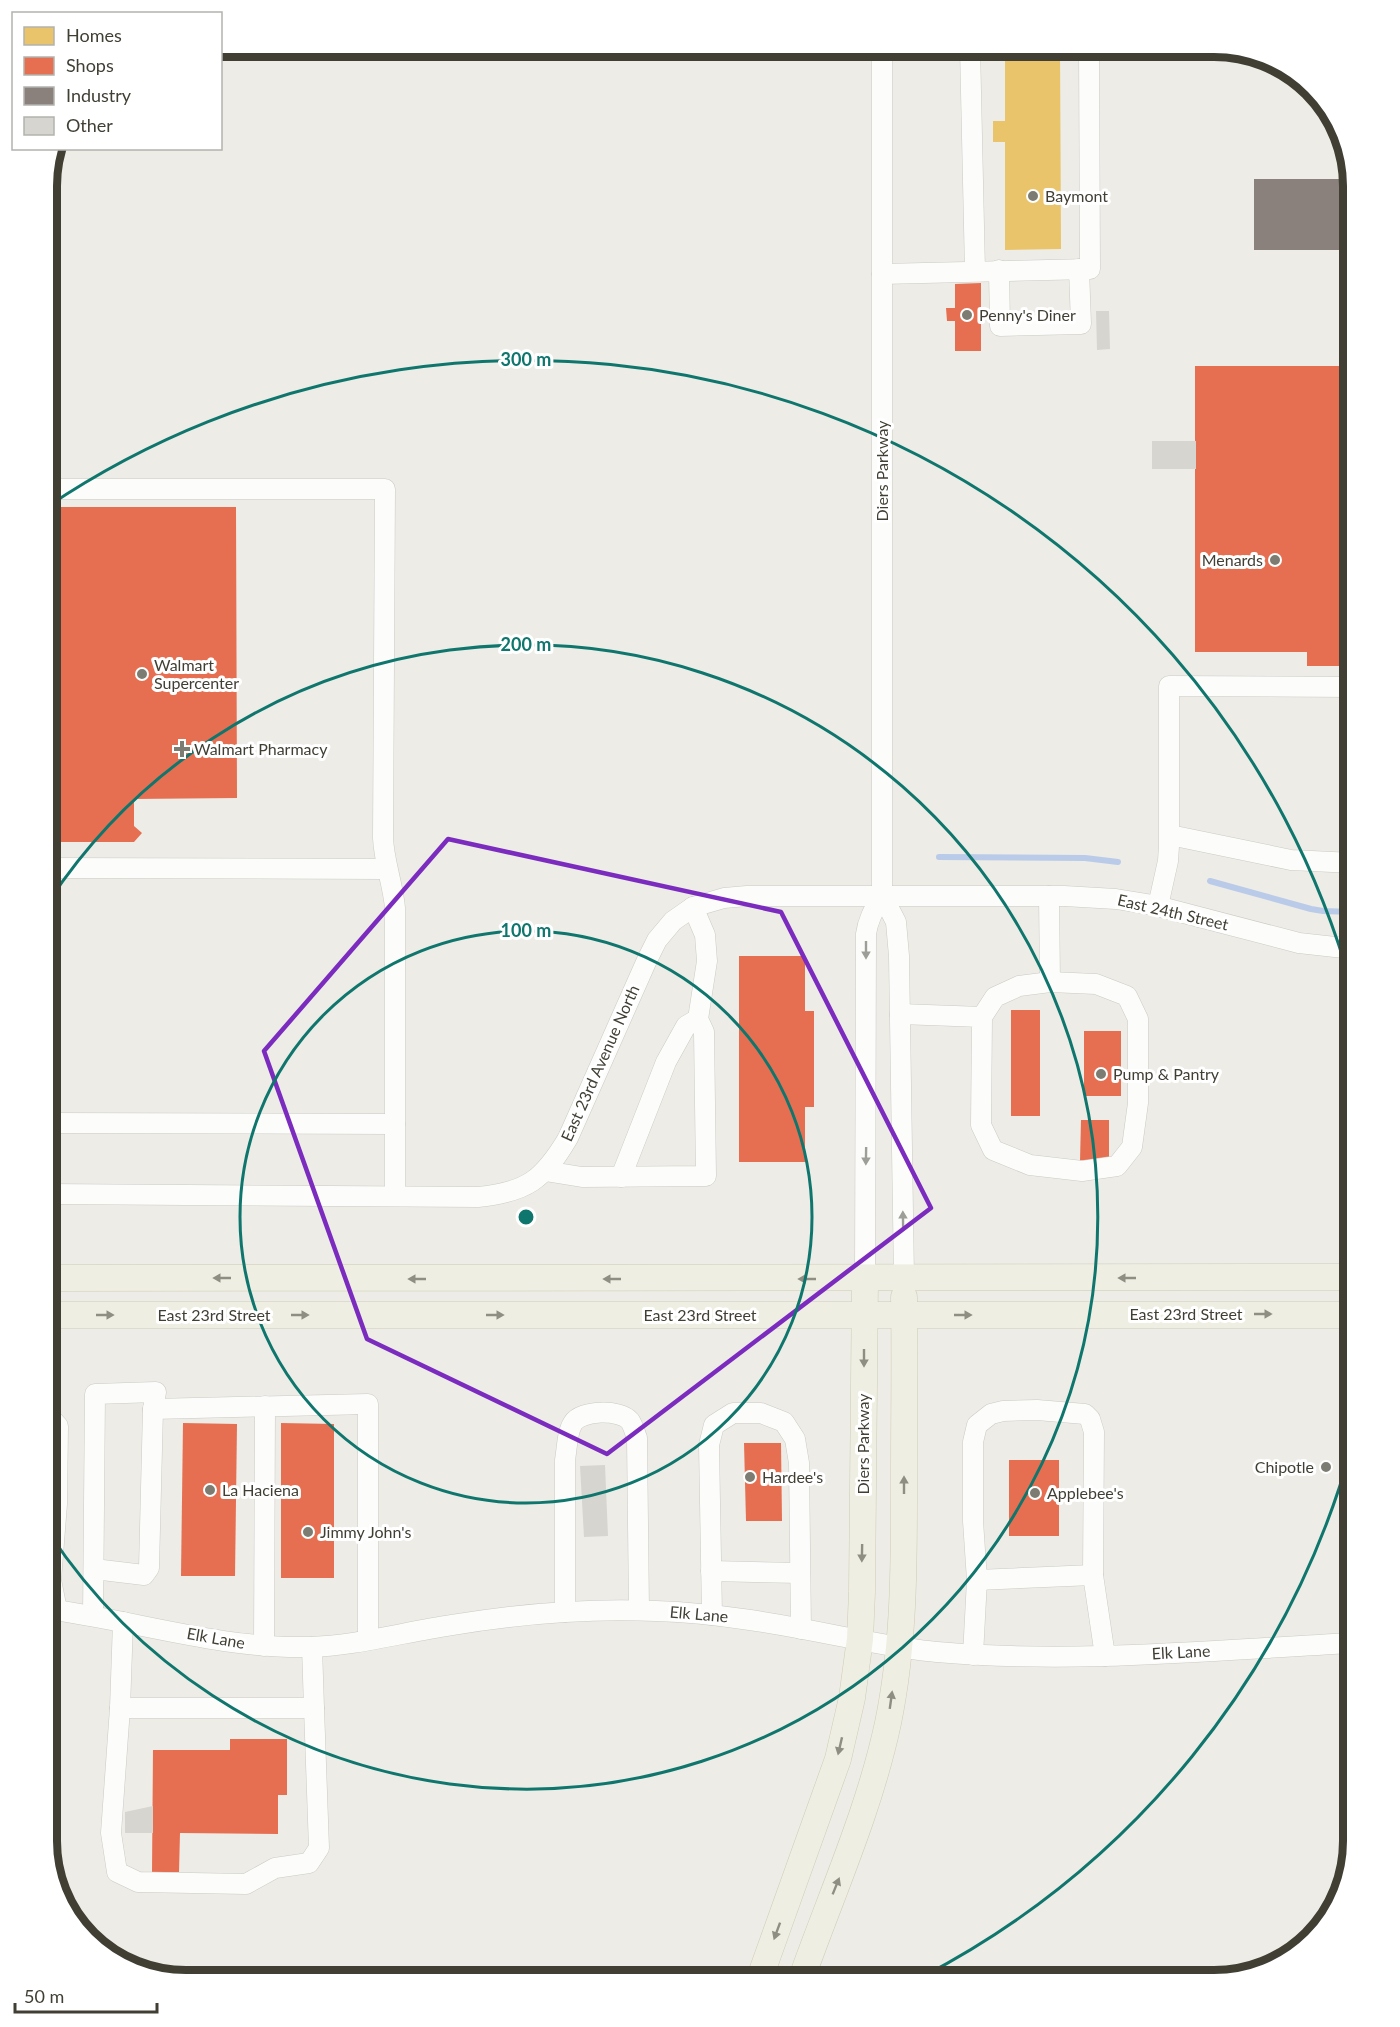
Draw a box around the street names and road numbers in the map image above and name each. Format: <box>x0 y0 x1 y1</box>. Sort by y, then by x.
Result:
street label: Diers Parkway <box>872 420 891 521</box>
street label: East 24th Street <box>1116 890 1231 934</box>
street label: East 23rd Avenue North <box>556 982 643 1144</box>
street label: East 23rd Street <box>1129 1304 1243 1323</box>
street label: East 23rd Street <box>157 1305 271 1324</box>
street label: East 23rd Street <box>643 1305 757 1324</box>
street label: Diers Parkway <box>853 1393 872 1494</box>
street label: Elk Lane <box>669 1601 729 1626</box>
street label: Elk Lane <box>186 1623 247 1652</box>
street label: Elk Lane <box>1151 1640 1211 1663</box>

